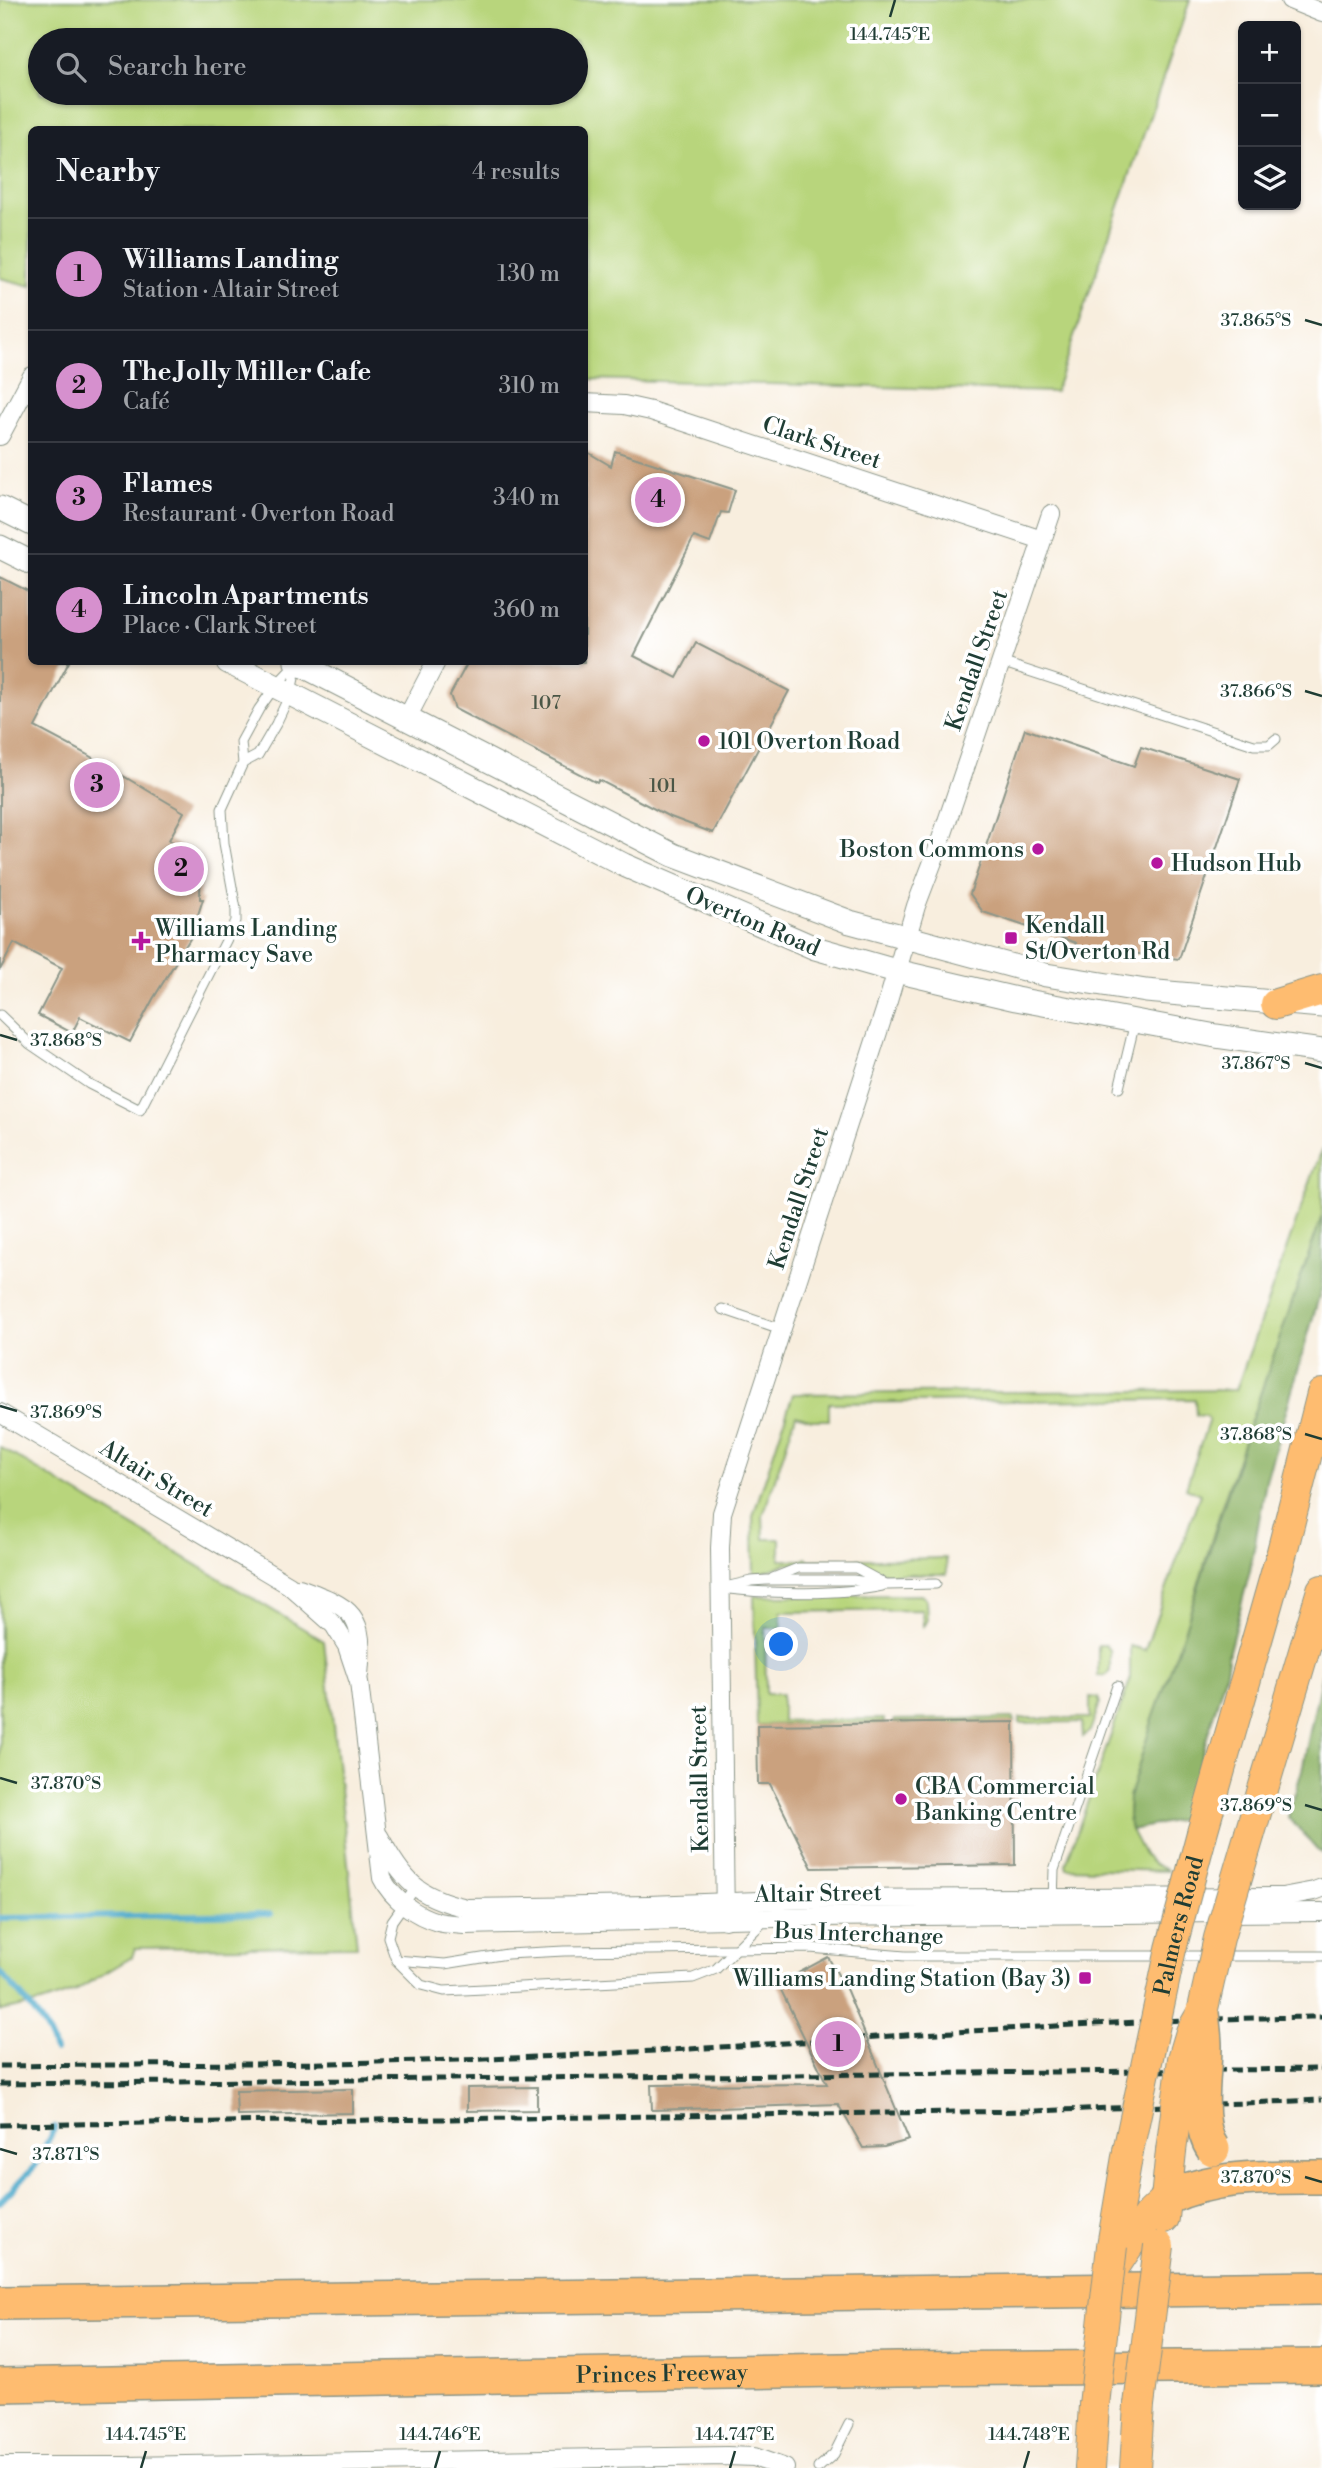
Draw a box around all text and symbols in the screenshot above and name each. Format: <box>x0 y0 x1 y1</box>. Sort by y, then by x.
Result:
map controls <box>1238 21 1301 210</box>
button: + <box>1238 21 1301 84</box>
text: 144.745°E <box>850 23 930 46</box>
search box <box>28 28 588 105</box>
icon: search <box>52 48 90 86</box>
text: Search here <box>108 51 247 83</box>
button: − <box>1238 84 1301 147</box>
button: layers <box>1238 147 1301 210</box>
text: Nearby <box>56 153 160 191</box>
text: 4 results <box>472 158 560 186</box>
text: Williams Landing <box>123 244 338 276</box>
text: 1 <box>73 260 85 288</box>
text: 130 m <box>497 260 560 288</box>
text: Station · Altair Street <box>123 276 339 304</box>
text: 37.865°S <box>1221 309 1291 332</box>
text: The Jolly Miller Cafe <box>123 356 371 388</box>
text: 2 <box>72 372 86 400</box>
text: 310 m <box>499 372 560 400</box>
text: Café <box>123 388 170 416</box>
street label: Clark Street <box>759 411 885 475</box>
text: Flames <box>123 468 213 500</box>
pin: 4 <box>635 474 681 526</box>
text: 3 <box>72 484 86 512</box>
text: 340 m <box>493 484 560 512</box>
text: Restaurant · Overton Road <box>123 500 394 528</box>
text: Lincoln Apartments <box>123 580 369 612</box>
street label: Kendall Street <box>940 586 1014 735</box>
text: 4 <box>71 596 87 624</box>
text: 360 m <box>493 596 560 624</box>
text: Place · Clark Street <box>123 612 317 640</box>
text: 37.866°S <box>1220 680 1292 703</box>
house number: 107 <box>531 691 561 715</box>
place label: 101 Overton Road <box>718 728 900 756</box>
marker: 101 Overton Road <box>696 733 712 749</box>
pin: 3 <box>74 759 120 811</box>
house number: 101 <box>649 774 677 798</box>
place label: Boston Commons <box>839 836 1024 864</box>
marker: Boston Commons <box>1030 841 1046 857</box>
pin: 2 <box>158 843 204 895</box>
place label: Hudson Hub <box>1171 850 1302 878</box>
marker: Hudson Hub <box>1149 855 1165 871</box>
street label: Overton Road <box>681 881 824 963</box>
place label: Kendall St/Overton Rd <box>1025 912 1170 966</box>
place label: Williams Landing Pharmacy Save <box>154 915 337 969</box>
marker: Kendall St/Overton Rd <box>1003 930 1019 946</box>
marker: Williams Landing Pharmacy Save <box>133 933 149 949</box>
text: 37.868°S <box>30 1029 102 1052</box>
text: 37.867°S <box>1221 1052 1291 1075</box>
street label: Kendall Street <box>763 1124 835 1273</box>
text: 37.869°S <box>30 1401 102 1424</box>
text: 37.868°S <box>1220 1423 1292 1446</box>
street label: Altair Street <box>94 1434 218 1524</box>
your location <box>764 1627 798 1661</box>
street label: Kendall Street <box>685 1705 715 1853</box>
text: 37.870°S <box>31 1772 101 1795</box>
place label: CBA Commercial Banking Centre <box>914 1773 1095 1827</box>
marker: CBA Commercial Banking Centre <box>893 1791 909 1807</box>
text: 37.869°S <box>1220 1794 1292 1817</box>
street label: Palmers Road <box>1149 1853 1210 1998</box>
street label: Altair Street <box>753 1879 882 1909</box>
street label: Bus Interchange <box>773 1917 944 1951</box>
place label: Williams Landing Station (Bay 3) <box>732 1965 1071 1993</box>
marker: Williams Landing Station (Bay 3) <box>1077 1970 1093 1986</box>
pin: 1 <box>815 2018 861 2070</box>
text: 37.871°S <box>32 2143 100 2166</box>
text: 37.870°S <box>1221 2166 1291 2189</box>
street label: Princes Freeway <box>576 2359 749 2390</box>
text: 144.745°E <box>106 2423 186 2446</box>
text: 144.746°E <box>399 2423 481 2446</box>
text: 144.747°E <box>696 2423 774 2446</box>
text: 144.748°E <box>988 2423 1070 2446</box>

